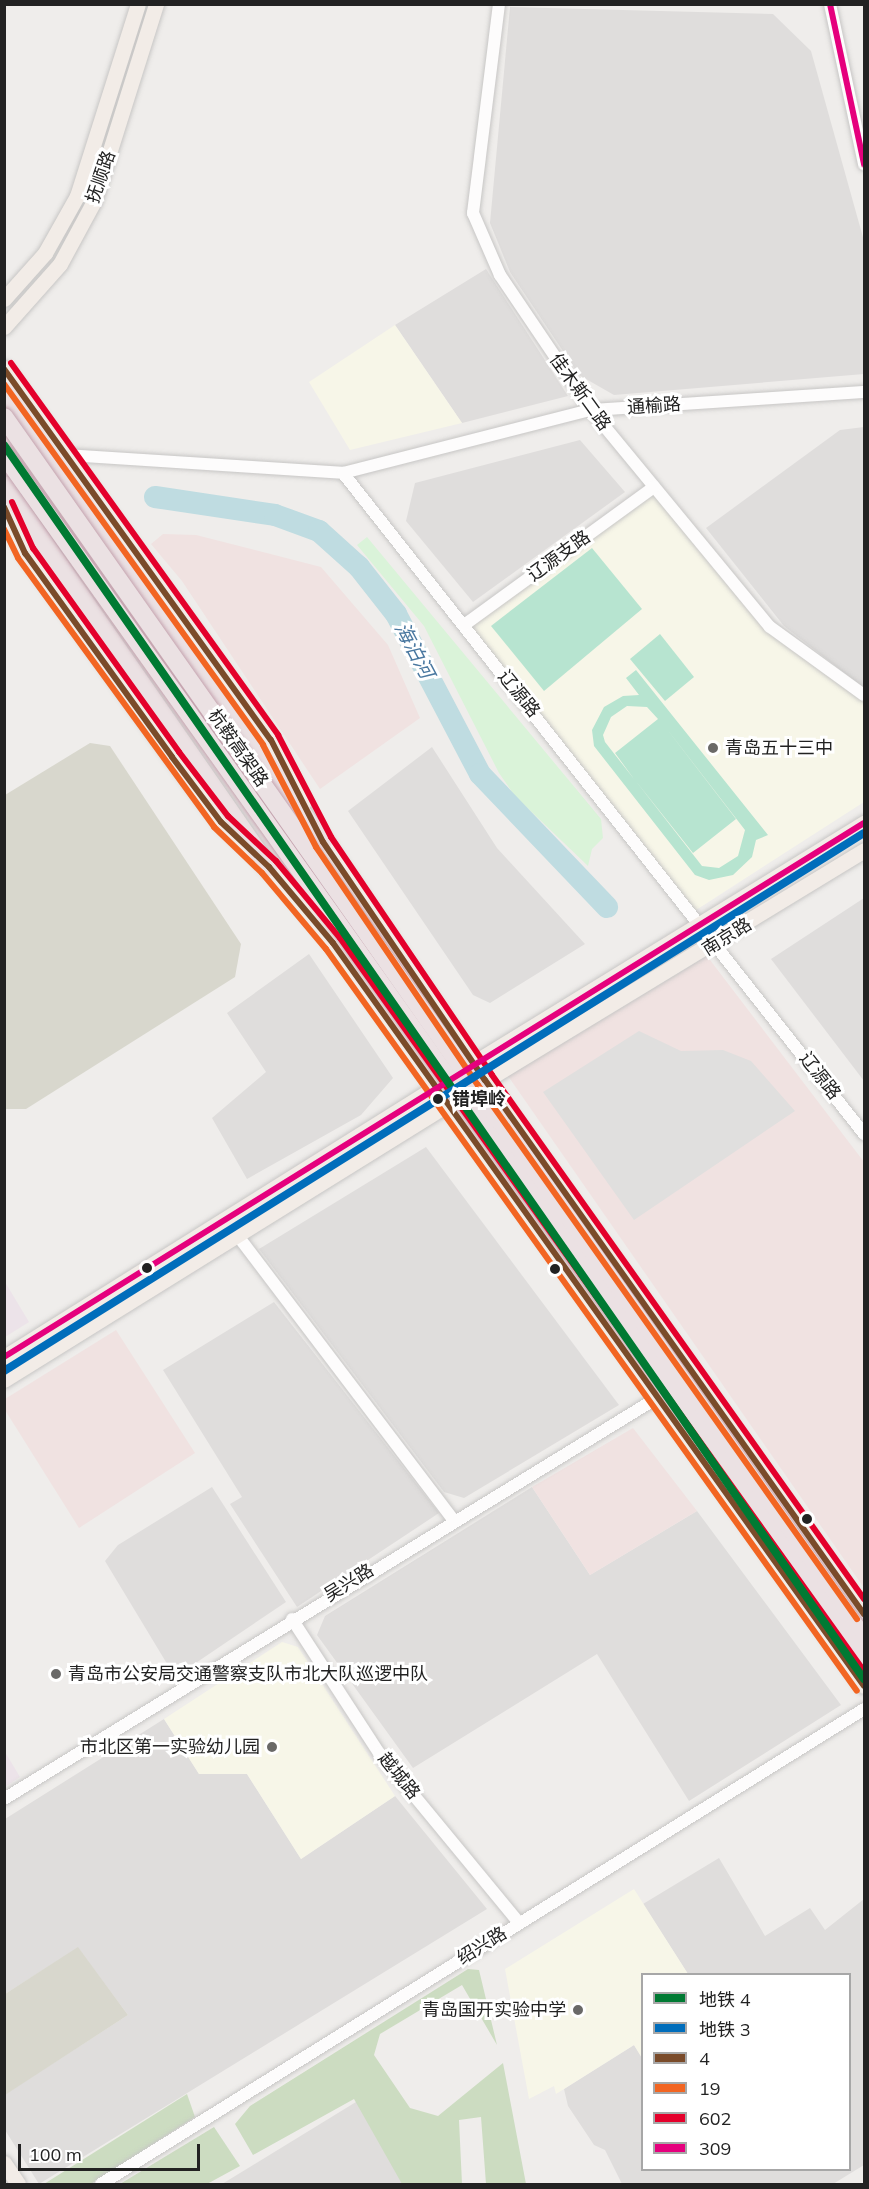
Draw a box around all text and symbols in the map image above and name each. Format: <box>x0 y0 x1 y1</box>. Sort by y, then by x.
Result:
street label: 抚顺路 <box>82 148 120 206</box>
street label: 佳木斯二路 <box>545 349 615 435</box>
street label: 通榆路 <box>626 393 682 419</box>
street label: 辽源支路 <box>524 526 594 586</box>
water label: 海泊河 <box>390 618 440 682</box>
street label: 辽源路 <box>494 666 544 722</box>
street label: 杭鞍高架路 <box>203 705 273 791</box>
place label: 青岛五十三中 <box>725 737 833 759</box>
marker: 青岛五十三中 <box>706 741 720 755</box>
street label: 南京路 <box>698 914 756 960</box>
street label: 辽源路 <box>795 1048 845 1104</box>
place label: 错埠岭 <box>452 1088 506 1110</box>
marker: 错埠岭 <box>429 1090 447 1108</box>
unlabelled marker <box>141 1262 153 1274</box>
unlabelled marker <box>549 1263 561 1275</box>
unlabelled marker <box>801 1513 813 1525</box>
street label: 吴兴路 <box>320 1560 378 1606</box>
place label: 青岛市公安局交通警察支队市北大队巡逻中队 <box>68 1663 428 1685</box>
marker: 青岛市公安局交通警察支队市北大队巡逻中队 <box>49 1667 63 1681</box>
place label: 市北区第一实验幼儿园 <box>80 1736 260 1758</box>
marker: 市北区第一实验幼儿园 <box>265 1740 279 1754</box>
street label: 越城路 <box>374 1748 424 1804</box>
street label: 绍兴路 <box>453 1923 511 1969</box>
legend <box>641 1973 851 2171</box>
text: 地铁 4 <box>699 1988 751 2011</box>
place label: 青岛国开实验中学 <box>422 1999 566 2021</box>
marker: 青岛国开实验中学 <box>571 2003 585 2017</box>
text: 地铁 3 <box>699 2018 751 2041</box>
text: 4 <box>699 2047 710 2070</box>
text: 19 <box>699 2077 721 2100</box>
text: 602 <box>699 2107 731 2130</box>
scale bar <box>21 2132 202 2170</box>
text: 309 <box>699 2137 731 2160</box>
text: 100 m <box>29 2143 82 2166</box>

